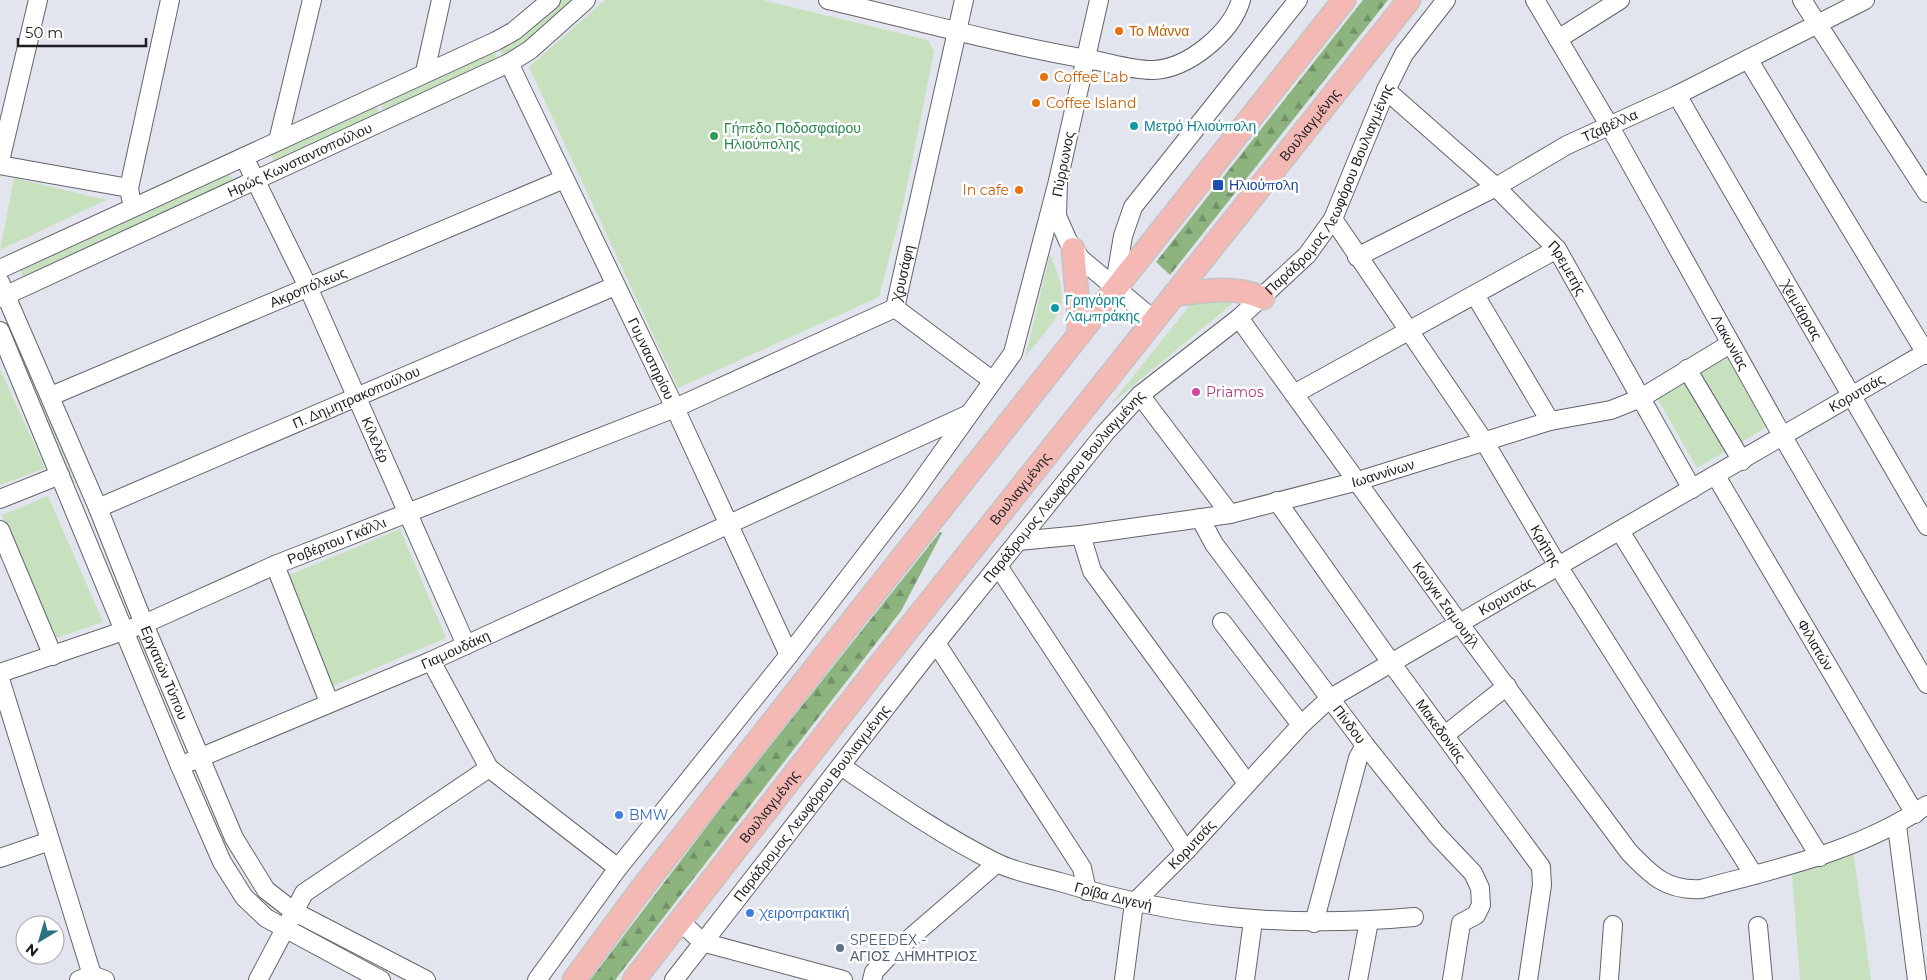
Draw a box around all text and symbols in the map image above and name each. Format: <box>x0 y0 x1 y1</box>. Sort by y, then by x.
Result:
scale bar <box>18 15 145 47</box>
place label: Το Μάννα <box>1129 22 1189 40</box>
text: 50 m <box>25 23 63 42</box>
marker: Το Μάννα <box>1113 25 1125 37</box>
place label: Coffee Lab <box>1054 68 1128 86</box>
marker: Coffee Lab <box>1038 71 1050 83</box>
street label: Παράδρομος Λεωφόρου Βουλιαγμένης <box>1261 80 1397 299</box>
street label: Βουλιαγμένης <box>1275 85 1344 165</box>
place label: Coffee Island <box>1046 94 1136 112</box>
marker: Coffee Island <box>1030 97 1042 109</box>
street label: Τζαβέλλα <box>1579 105 1640 146</box>
place label: Μετρό Ηλιούπολη <box>1144 117 1256 135</box>
street label: Ηρώς Κωνσταντοπούλου <box>224 119 375 201</box>
place label: Γήπεδο Ποδοσφαίρου Ηλιούπολης <box>724 119 861 153</box>
marker: Μετρό Ηλιούπολη <box>1128 120 1140 132</box>
marker: Γήπεδο Ποδοσφαίρου Ηλιούπολης <box>708 130 720 142</box>
street label: Πύρρωνος <box>1048 130 1078 198</box>
place label: Ηλιούπολη <box>1229 176 1299 194</box>
marker: Ηλιούπολη <box>1211 178 1225 192</box>
place label: In cafe <box>962 181 1009 199</box>
marker: In cafe <box>1013 184 1025 196</box>
street label: Πρεμετής <box>1544 236 1590 298</box>
street label: Χρυσάφη <box>887 243 918 305</box>
street label: Ακροπόλεως <box>267 263 349 311</box>
street label: Χειμάρρας <box>1777 276 1826 344</box>
place label: Γρηγόρης Λαμπράκης <box>1065 291 1140 325</box>
marker: Γρηγόρης Λαμπράκης <box>1049 302 1061 314</box>
street label: Λακωνίας <box>1708 311 1753 373</box>
street label: Γυμναστηρίου <box>624 315 679 402</box>
street label: Π. Δημητρακοπούλου <box>290 362 423 432</box>
street label: Κορυτσάς <box>1826 370 1888 416</box>
place label: Priamos <box>1206 383 1264 401</box>
marker: Priamos <box>1190 386 1202 398</box>
street label: Παράδρομος Λεωφόρου Βουλιαγμένης <box>980 388 1150 586</box>
street label: Κιλελέρ <box>358 414 393 466</box>
street label: Βουλιαγμένης <box>986 450 1054 528</box>
street label: Ιωαννίνων <box>1350 455 1417 491</box>
street label: Ροβέρτου Γκάλλι <box>285 513 389 568</box>
street label: Κρήτης <box>1527 522 1565 570</box>
street label: Κούγκι Σαμουήλ <box>1409 558 1484 652</box>
street label: Κορυτσάς <box>1475 573 1538 619</box>
street label: Φιλιατών <box>1793 616 1838 674</box>
street label: Εργατών Τύπου <box>137 623 192 722</box>
street label: Γιαμουδάκη <box>418 626 493 673</box>
street label: Μακεδονίας <box>1412 696 1470 766</box>
street label: Πίνδου <box>1329 701 1370 747</box>
street label: Παράδρομος Λεωφόρου Βουλιαγμένης <box>730 702 894 904</box>
street label: Βουλιαγμένης <box>734 766 802 846</box>
place label: BMW <box>629 806 669 824</box>
marker: BMW <box>613 809 625 821</box>
street label: Κορυτσάς <box>1164 816 1219 873</box>
street label: Γρίβα Διγενή <box>1072 878 1154 914</box>
place label: Χειροπρακτική <box>758 904 850 922</box>
marker: Χειροπρακτική <box>744 907 756 919</box>
north arrow <box>15 915 65 965</box>
place label: SPEEDEX - ΑΓΙΟΣ ΔΗΜΗΤΡΙΟΣ <box>850 931 978 965</box>
text: N <box>22 940 42 961</box>
marker: SPEEDEX - ΑΓΙΟΣ ΔΗΜΗΤΡΙΟΣ <box>834 942 846 954</box>

